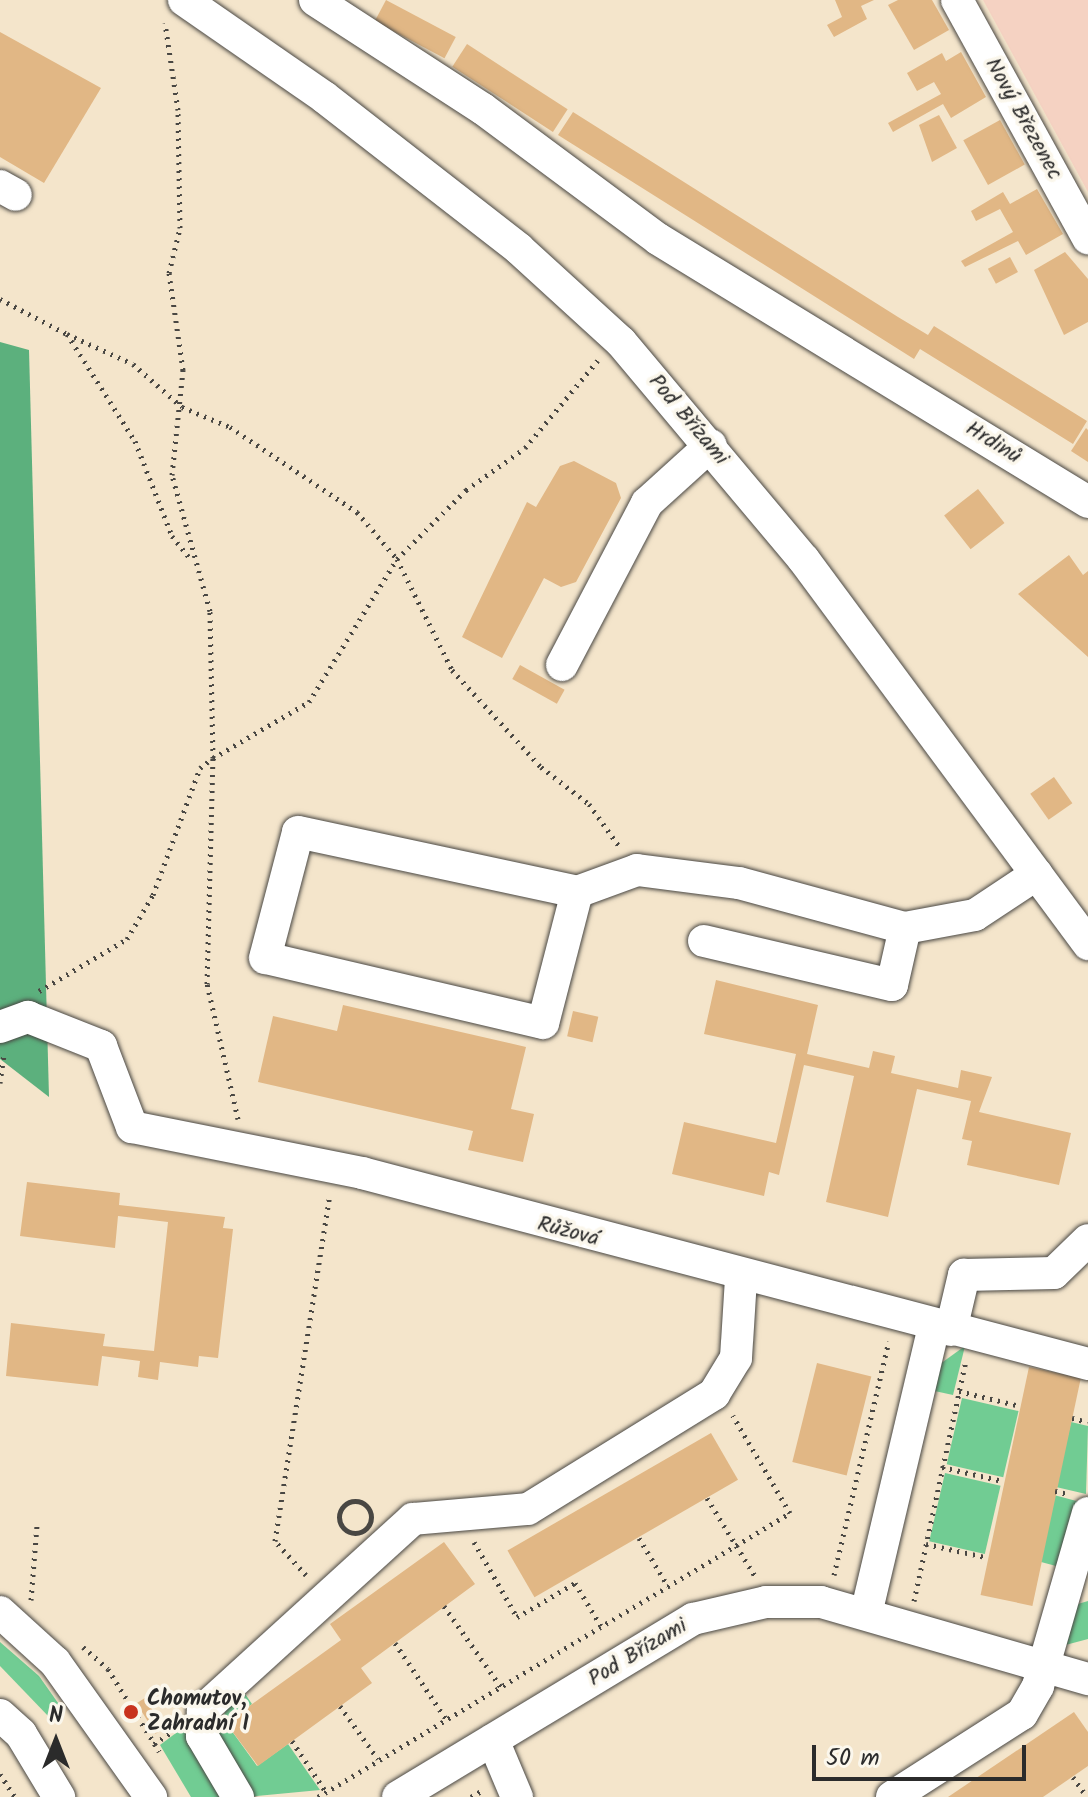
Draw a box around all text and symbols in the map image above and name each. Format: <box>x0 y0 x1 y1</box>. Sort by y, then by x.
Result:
street label: Nový Březenec <box>979 53 1067 185</box>
street label: Pod Břízami <box>642 369 734 471</box>
street label: Hrdinů <box>960 416 1026 470</box>
street label: Růžová <box>534 1211 602 1253</box>
street label: Pod Břízami <box>584 1613 692 1693</box>
place label: Chomutov, Zahradní I <box>147 1686 249 1738</box>
text: N <box>49 1699 63 1734</box>
north arrow <box>16 1701 96 1781</box>
marker: Chomutov, Zahradní I <box>122 1703 140 1721</box>
scale bar <box>816 1729 1030 1779</box>
text: 50 m <box>826 1739 880 1778</box>

